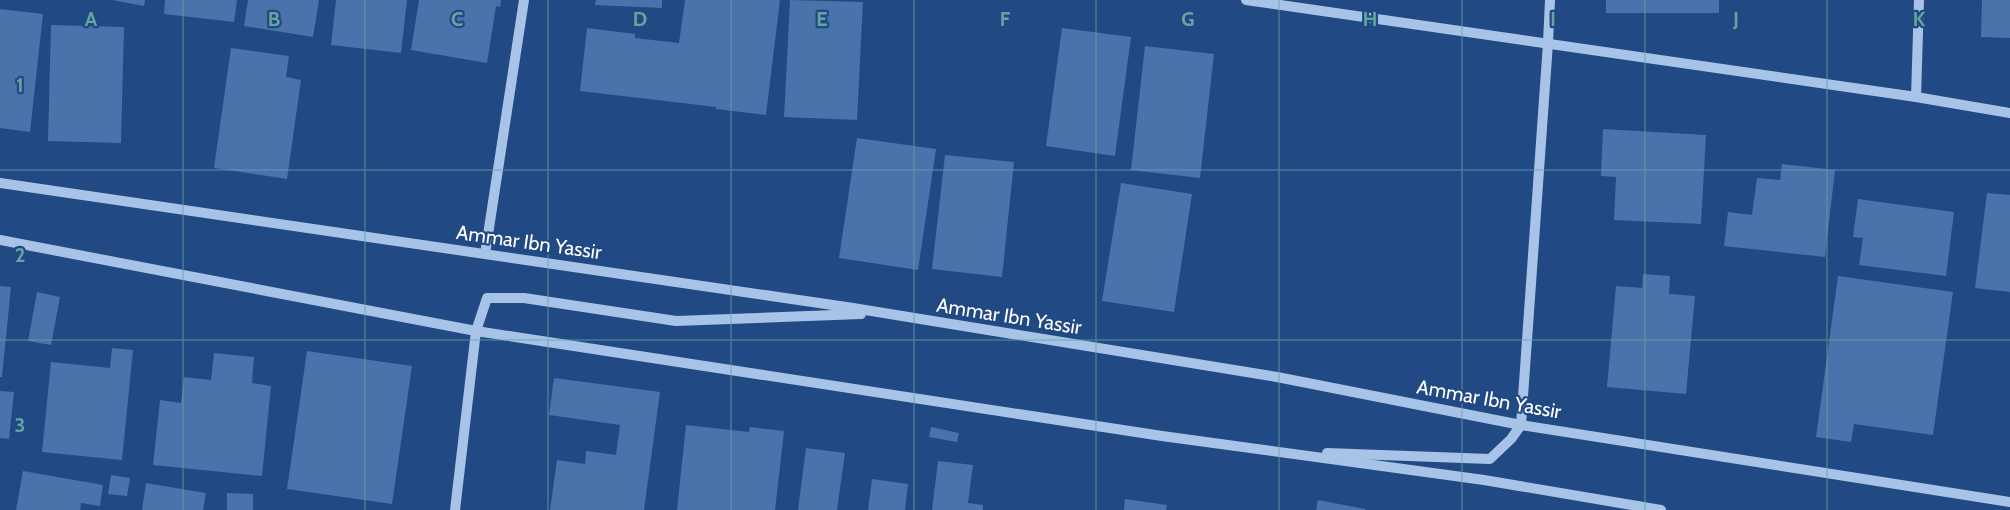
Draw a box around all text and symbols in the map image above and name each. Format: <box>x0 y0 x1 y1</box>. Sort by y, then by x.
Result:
text: A <box>85 7 98 31</box>
text: B <box>268 7 280 31</box>
text: C <box>451 7 463 31</box>
text: D <box>633 7 647 31</box>
text: E <box>816 7 828 31</box>
text: F <box>1000 7 1011 31</box>
text: G <box>1181 7 1195 31</box>
text: H <box>1363 7 1377 31</box>
text: I <box>1550 7 1556 31</box>
text: J <box>1732 7 1739 31</box>
text: K <box>1913 7 1926 31</box>
text: 1 <box>16 73 24 97</box>
street label: Ammar Ibn Yassir <box>455 220 604 264</box>
text: 2 <box>15 243 25 267</box>
street label: Ammar Ibn Yassir <box>935 293 1084 339</box>
street label: Ammar Ibn Yassir <box>1415 374 1564 424</box>
text: 3 <box>15 413 25 437</box>

